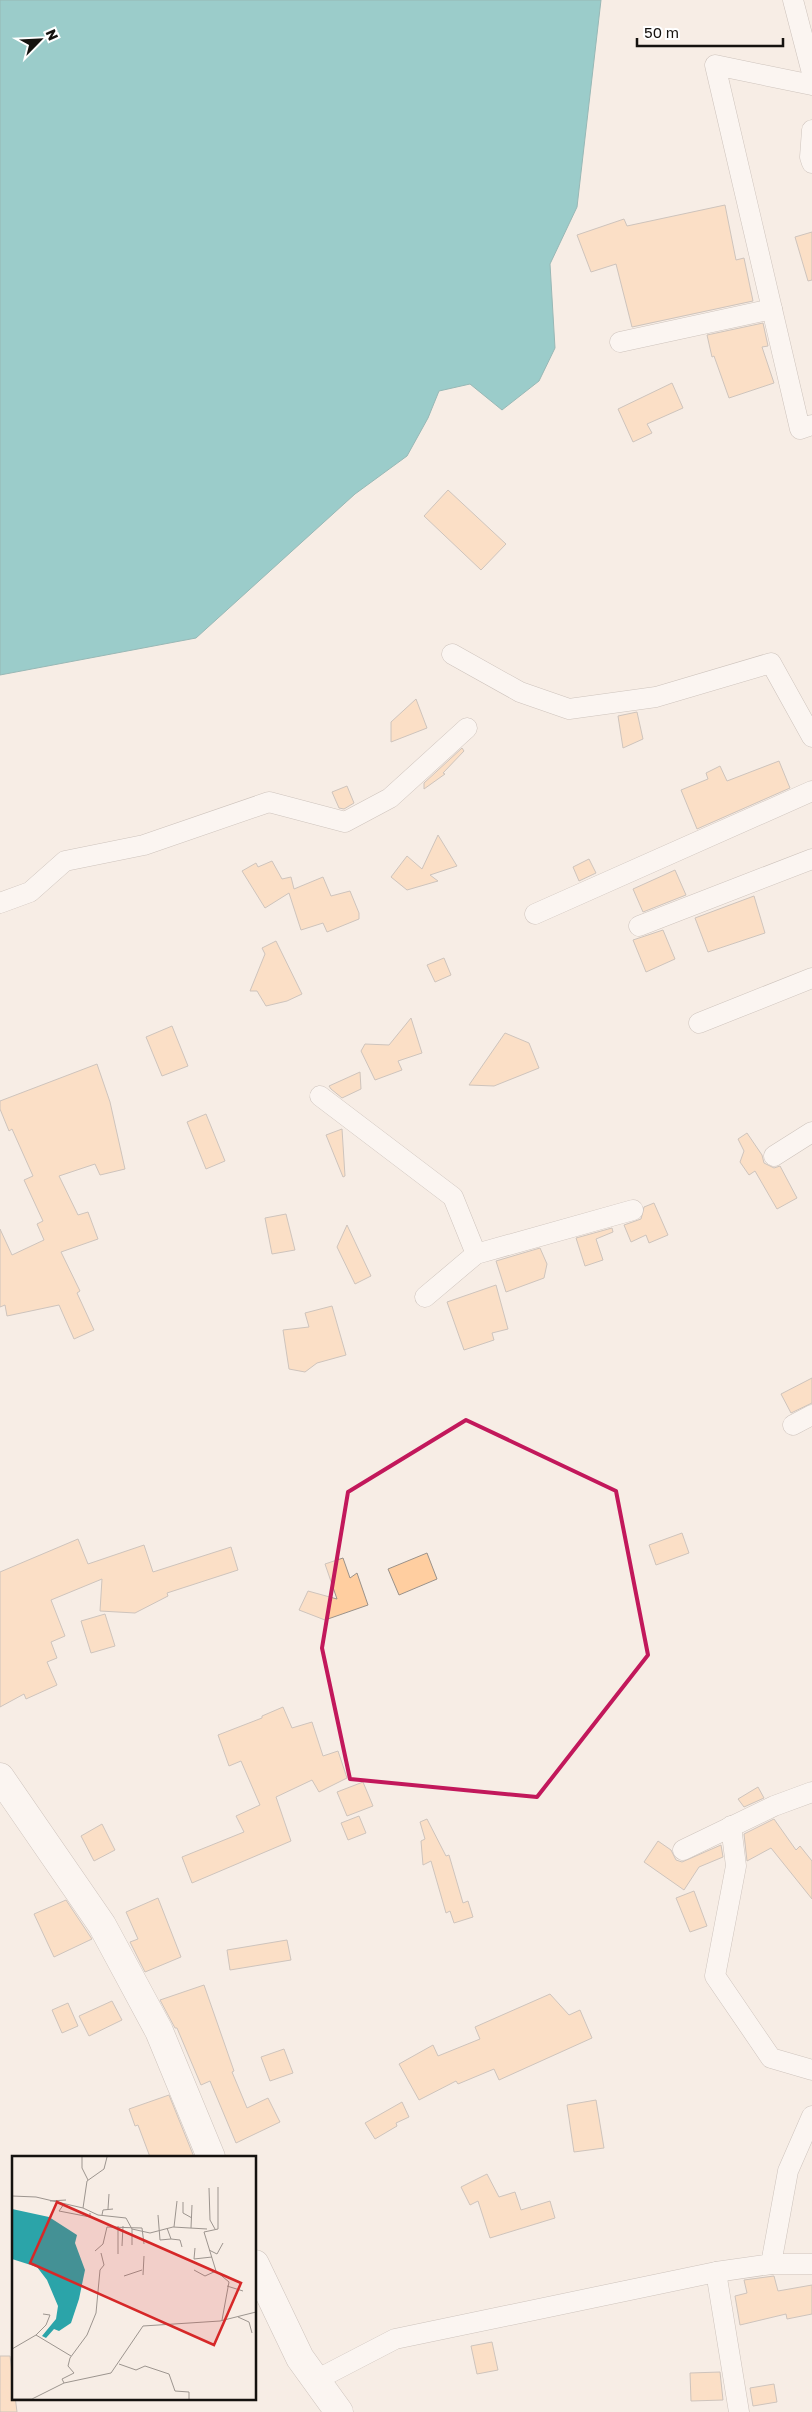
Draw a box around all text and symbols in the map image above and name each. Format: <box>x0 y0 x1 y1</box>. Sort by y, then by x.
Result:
north arrow <box>15 15 65 65</box>
scale bar <box>637 15 783 47</box>
text: 50 m <box>644 23 679 41</box>
text: N <box>42 26 62 43</box>
inset map <box>12 2156 256 2400</box>

